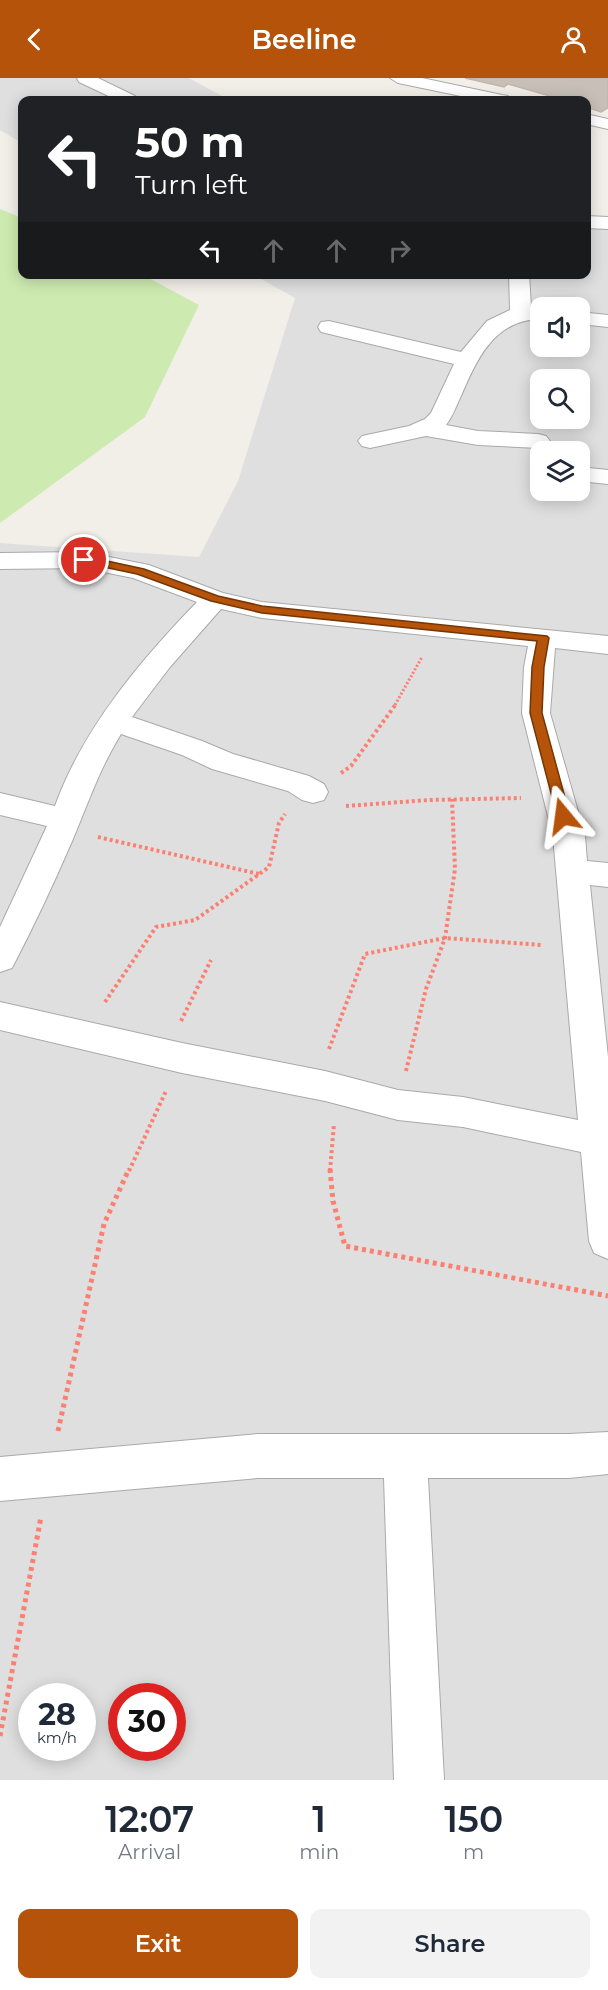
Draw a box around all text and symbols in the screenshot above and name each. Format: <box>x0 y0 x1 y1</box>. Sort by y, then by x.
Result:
icon: back <box>18 23 51 56</box>
text: Beeline <box>251 23 357 56</box>
icon: person <box>557 23 590 56</box>
text: 50 m <box>135 116 244 168</box>
icon: left <box>36 120 114 198</box>
text: Turn left <box>135 168 248 201</box>
icon: left <box>194 234 227 267</box>
icon: ahead <box>257 234 290 267</box>
icon: ahead <box>320 234 353 267</box>
icon: right <box>383 234 416 267</box>
map controls <box>530 297 590 501</box>
button: sound <box>530 297 590 357</box>
button: search <box>530 369 590 429</box>
button: layers <box>530 441 590 501</box>
pin <box>58 534 109 585</box>
icon: arrive <box>67 543 100 576</box>
position arrow <box>531 784 595 848</box>
speed limit sign: 30 <box>108 1683 186 1761</box>
text: 28 <box>38 1696 76 1733</box>
text: km/h <box>37 1728 77 1747</box>
text: 12:07 <box>105 1797 194 1841</box>
text: 1 <box>312 1797 326 1841</box>
text: 150 <box>444 1797 503 1841</box>
text: Arrival <box>118 1840 181 1864</box>
text: min <box>299 1840 339 1864</box>
text: m <box>463 1840 484 1864</box>
button: Exit <box>18 1909 298 1978</box>
button: Share <box>310 1909 590 1978</box>

